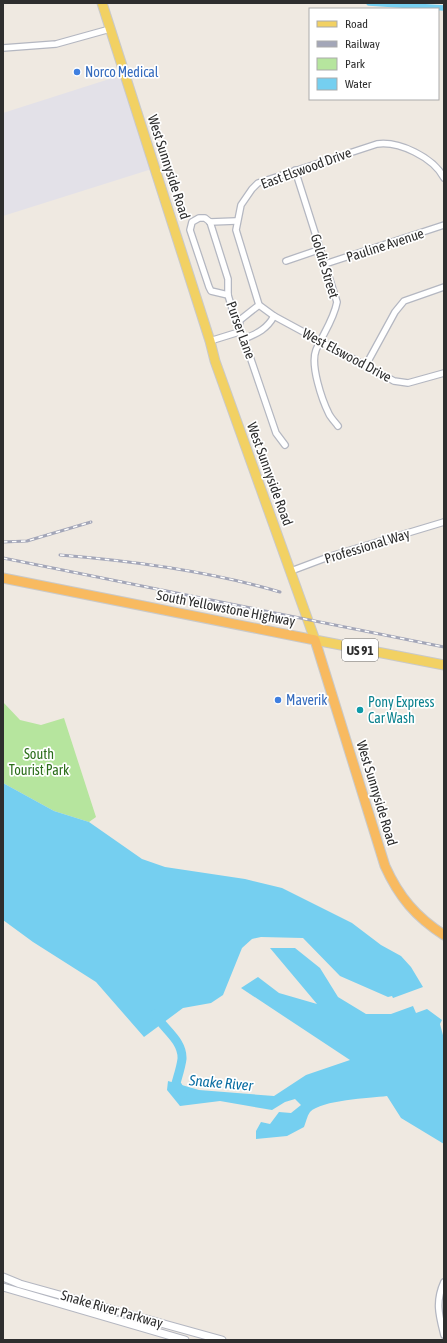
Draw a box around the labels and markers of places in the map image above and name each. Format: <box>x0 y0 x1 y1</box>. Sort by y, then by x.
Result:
place label: Norco Medical <box>85 64 159 80</box>
marker: Norco Medical <box>72 67 82 77</box>
place label: Maverik <box>286 692 327 708</box>
place label: Pony Express Car Wash <box>368 694 434 726</box>
marker: Maverik <box>273 695 283 705</box>
marker: Pony Express Car Wash <box>355 705 365 715</box>

